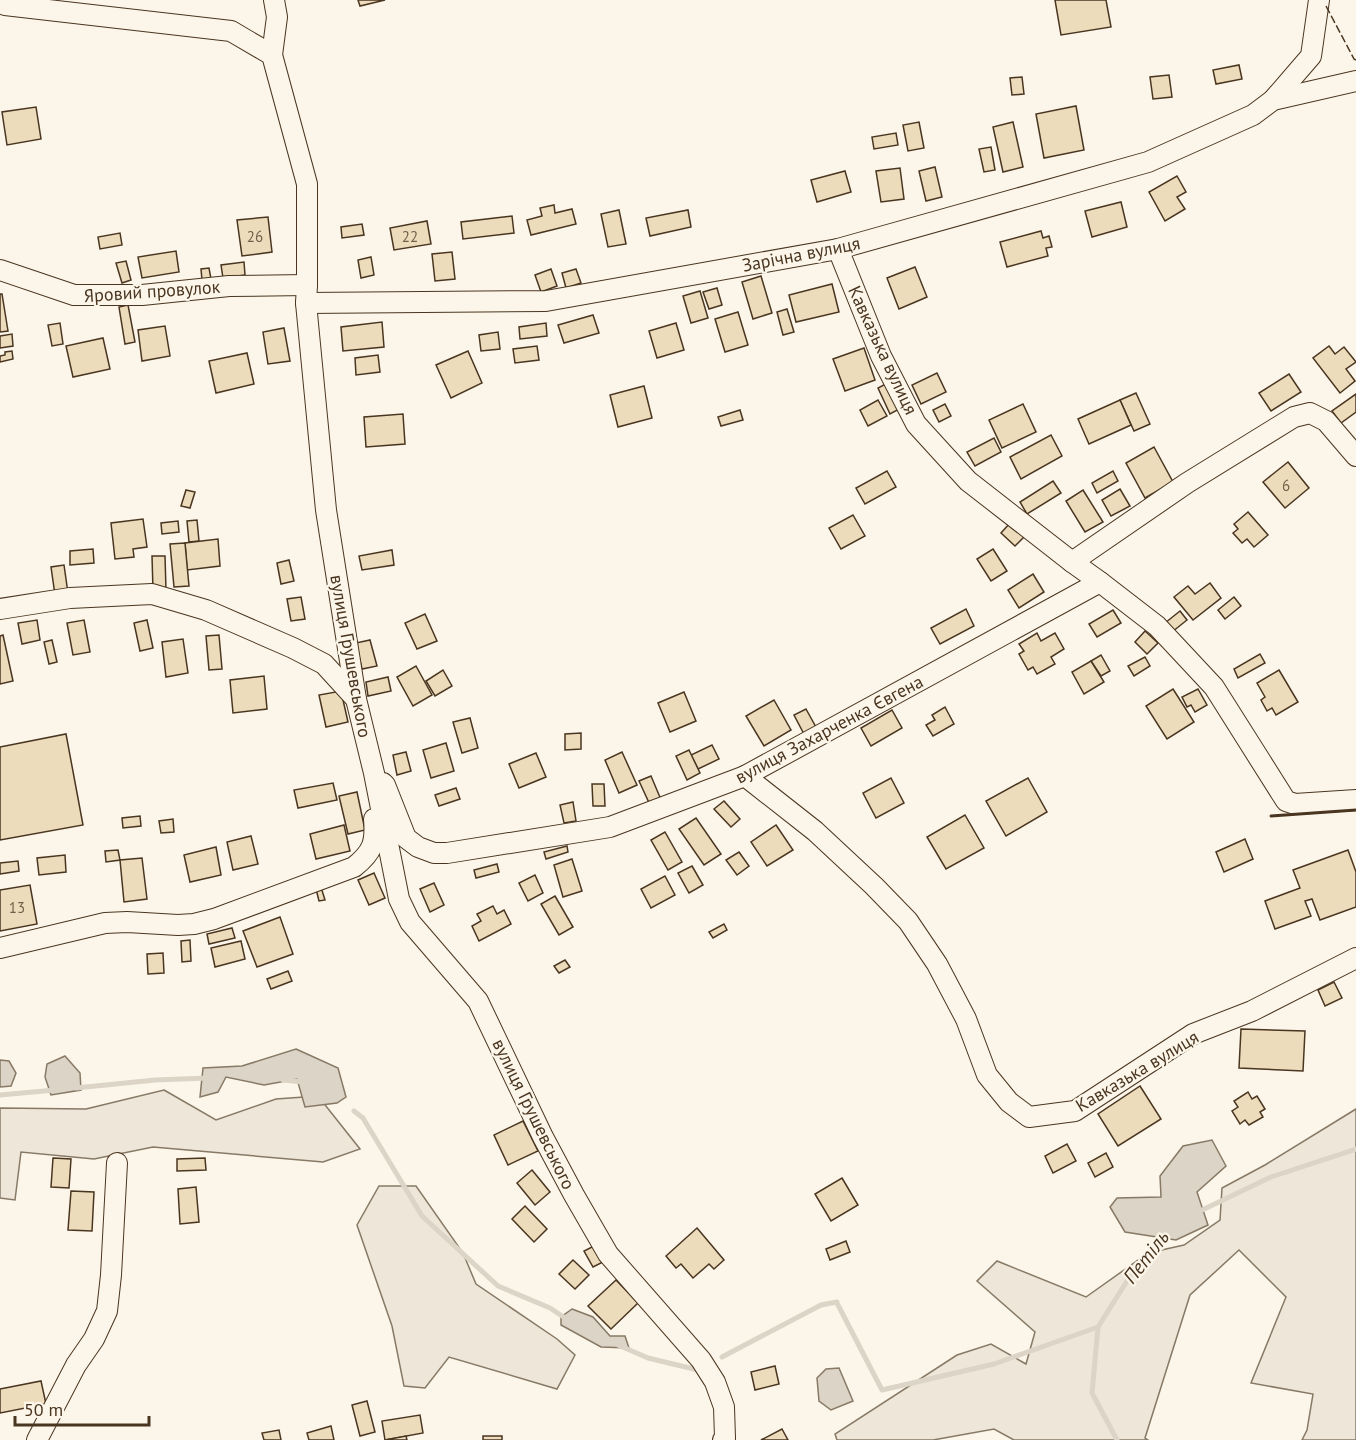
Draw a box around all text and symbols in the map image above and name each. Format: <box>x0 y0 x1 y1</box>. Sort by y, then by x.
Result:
house number: 26 <box>247 227 263 246</box>
house number: 22 <box>402 227 418 246</box>
street label: Зарічна вулиця <box>740 231 862 277</box>
street label: Яровий провулок <box>83 275 221 307</box>
street label: Кавказька вулиця <box>843 282 923 418</box>
house number: 6 <box>1282 476 1290 495</box>
street label: вулиця Грушевського <box>325 573 377 739</box>
street label: вулиця Захарченка Євгена <box>731 670 927 788</box>
house number: 13 <box>9 898 25 917</box>
street label: Кавказька вулиця <box>1071 1025 1203 1117</box>
street label: вулиця Грушевського <box>487 1035 581 1193</box>
water label: Петіль <box>1117 1225 1175 1289</box>
scale bar <box>15 1389 148 1427</box>
text: 50 m <box>24 1398 63 1421</box>

